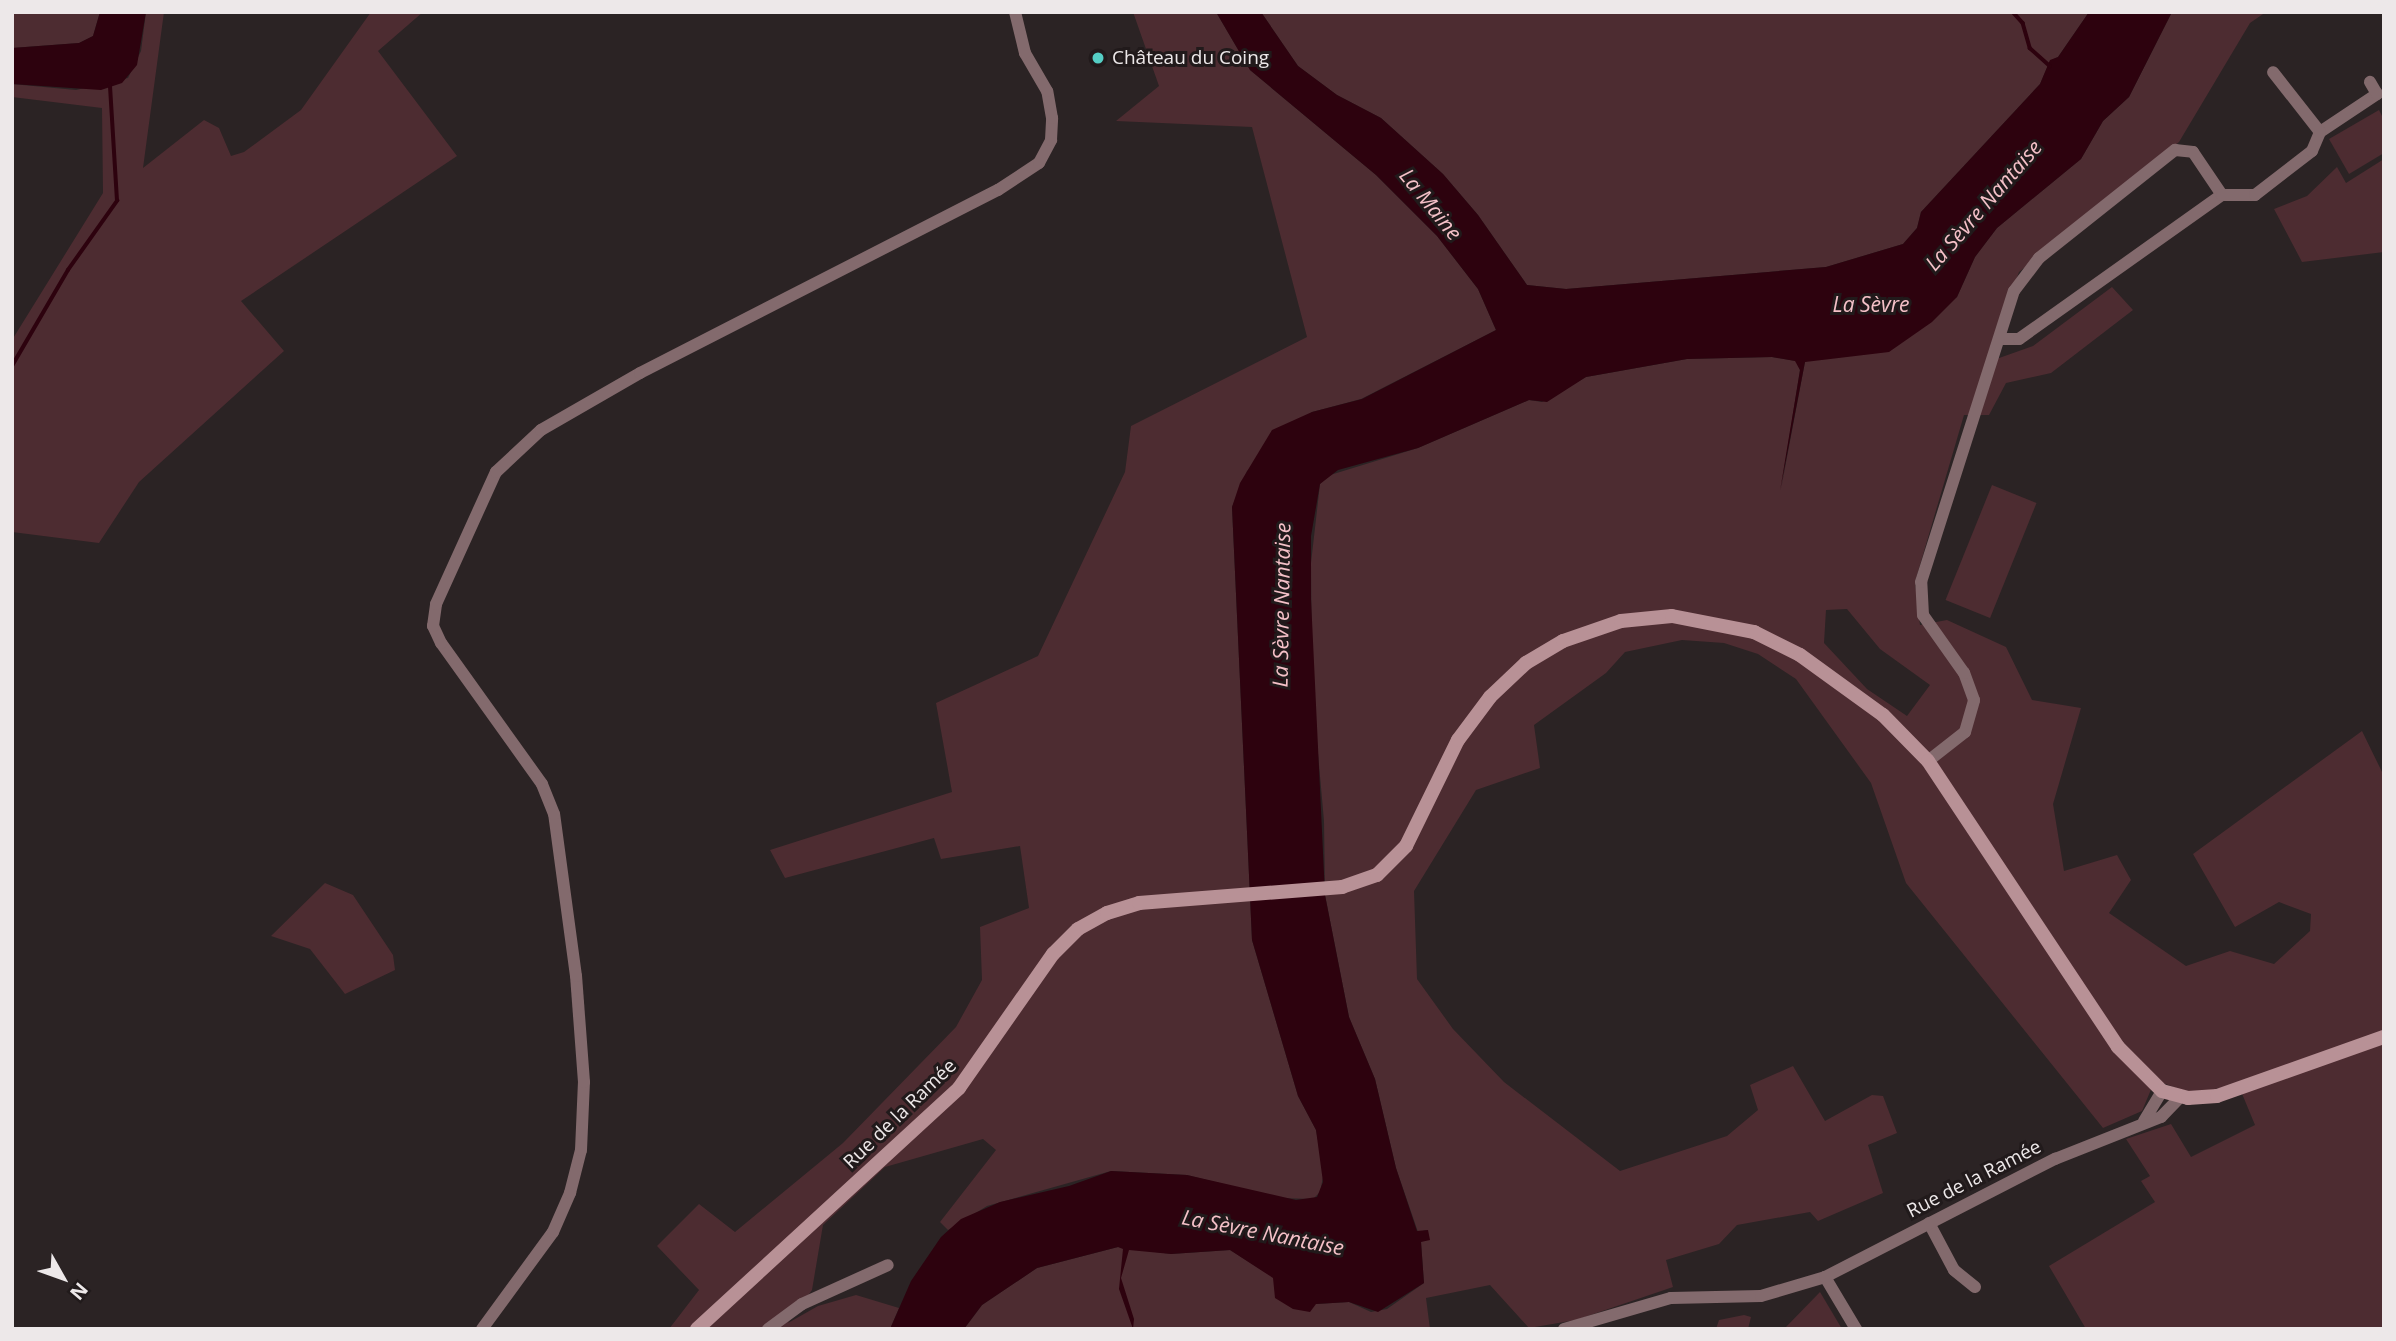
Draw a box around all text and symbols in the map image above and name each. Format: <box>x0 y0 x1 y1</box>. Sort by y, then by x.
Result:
place label: Château du Coing <box>1112 47 1269 69</box>
marker: Château du Coing <box>1090 50 1106 66</box>
water label: La Sèvre Nantaise <box>1919 135 2047 275</box>
water label: La Maine <box>1395 163 1467 245</box>
water label: La Sèvre <box>1833 291 1909 317</box>
water label: La Sèvre Nantaise <box>1267 522 1295 688</box>
street label: Rue de la Ramée <box>839 1054 961 1174</box>
street label: Rue de la Ramée <box>1903 1135 2045 1223</box>
water label: La Sèvre Nantaise <box>1180 1204 1346 1260</box>
north arrow <box>28 1243 98 1313</box>
text: N <box>64 1277 94 1306</box>

